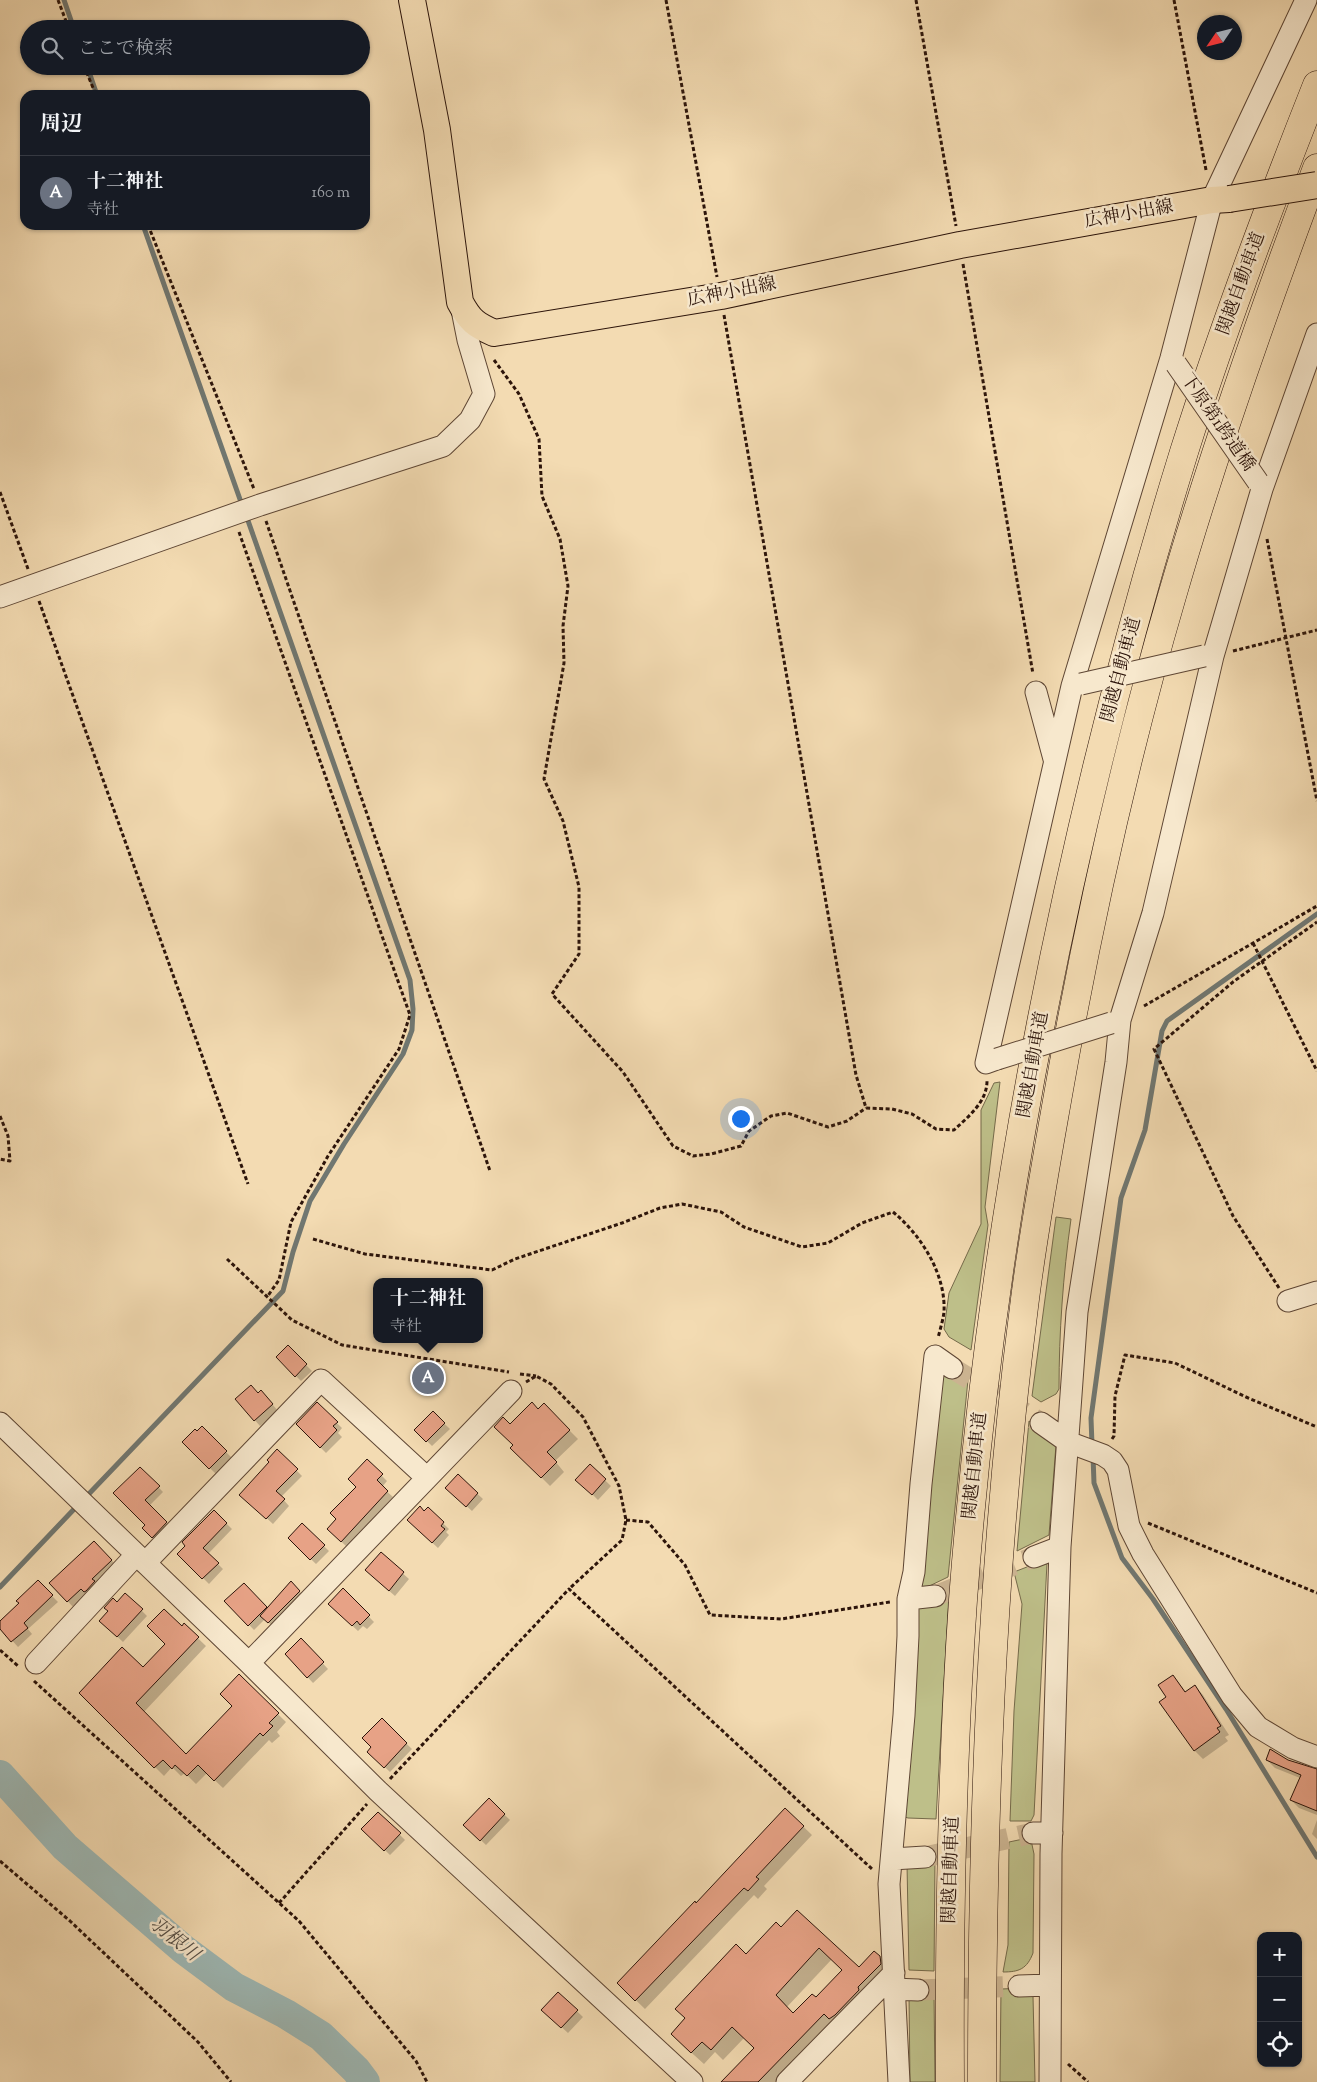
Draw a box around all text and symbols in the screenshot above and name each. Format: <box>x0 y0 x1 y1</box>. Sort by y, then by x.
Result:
north arrow <box>1197 15 1242 60</box>
search box <box>20 20 370 75</box>
icon: search <box>38 34 66 62</box>
text: ここで検索 <box>78 36 173 63</box>
text: 周辺 <box>40 110 82 140</box>
text: 十二神社 <box>87 169 163 196</box>
text: A <box>50 182 63 205</box>
text: 160 m <box>312 182 350 205</box>
street label: 広神小出線 <box>1082 194 1176 236</box>
text: 寺社 <box>87 199 119 222</box>
street label: 関越自動車道 <box>1211 229 1273 339</box>
street label: 広神小出線 <box>685 272 779 314</box>
street label: 下原第1跨道橋 <box>1174 369 1260 477</box>
street label: 関越自動車道 <box>1095 614 1149 726</box>
street label: 関越自動車道 <box>1012 1010 1056 1120</box>
your location <box>728 1106 754 1132</box>
popup <box>373 1278 483 1343</box>
text: 十二神社 <box>390 1286 466 1313</box>
text: 寺社 <box>390 1316 422 1339</box>
pin: A <box>412 1359 444 1397</box>
street label: 関越自動車道 <box>957 1411 995 1521</box>
street label: 関越自動車道 <box>937 1816 967 1924</box>
water label: 羽根川 <box>143 1912 206 1970</box>
map controls <box>1257 1932 1302 2067</box>
button: + <box>1257 1932 1302 1977</box>
button: − <box>1257 1977 1302 2022</box>
button: locate <box>1257 2022 1302 2067</box>

